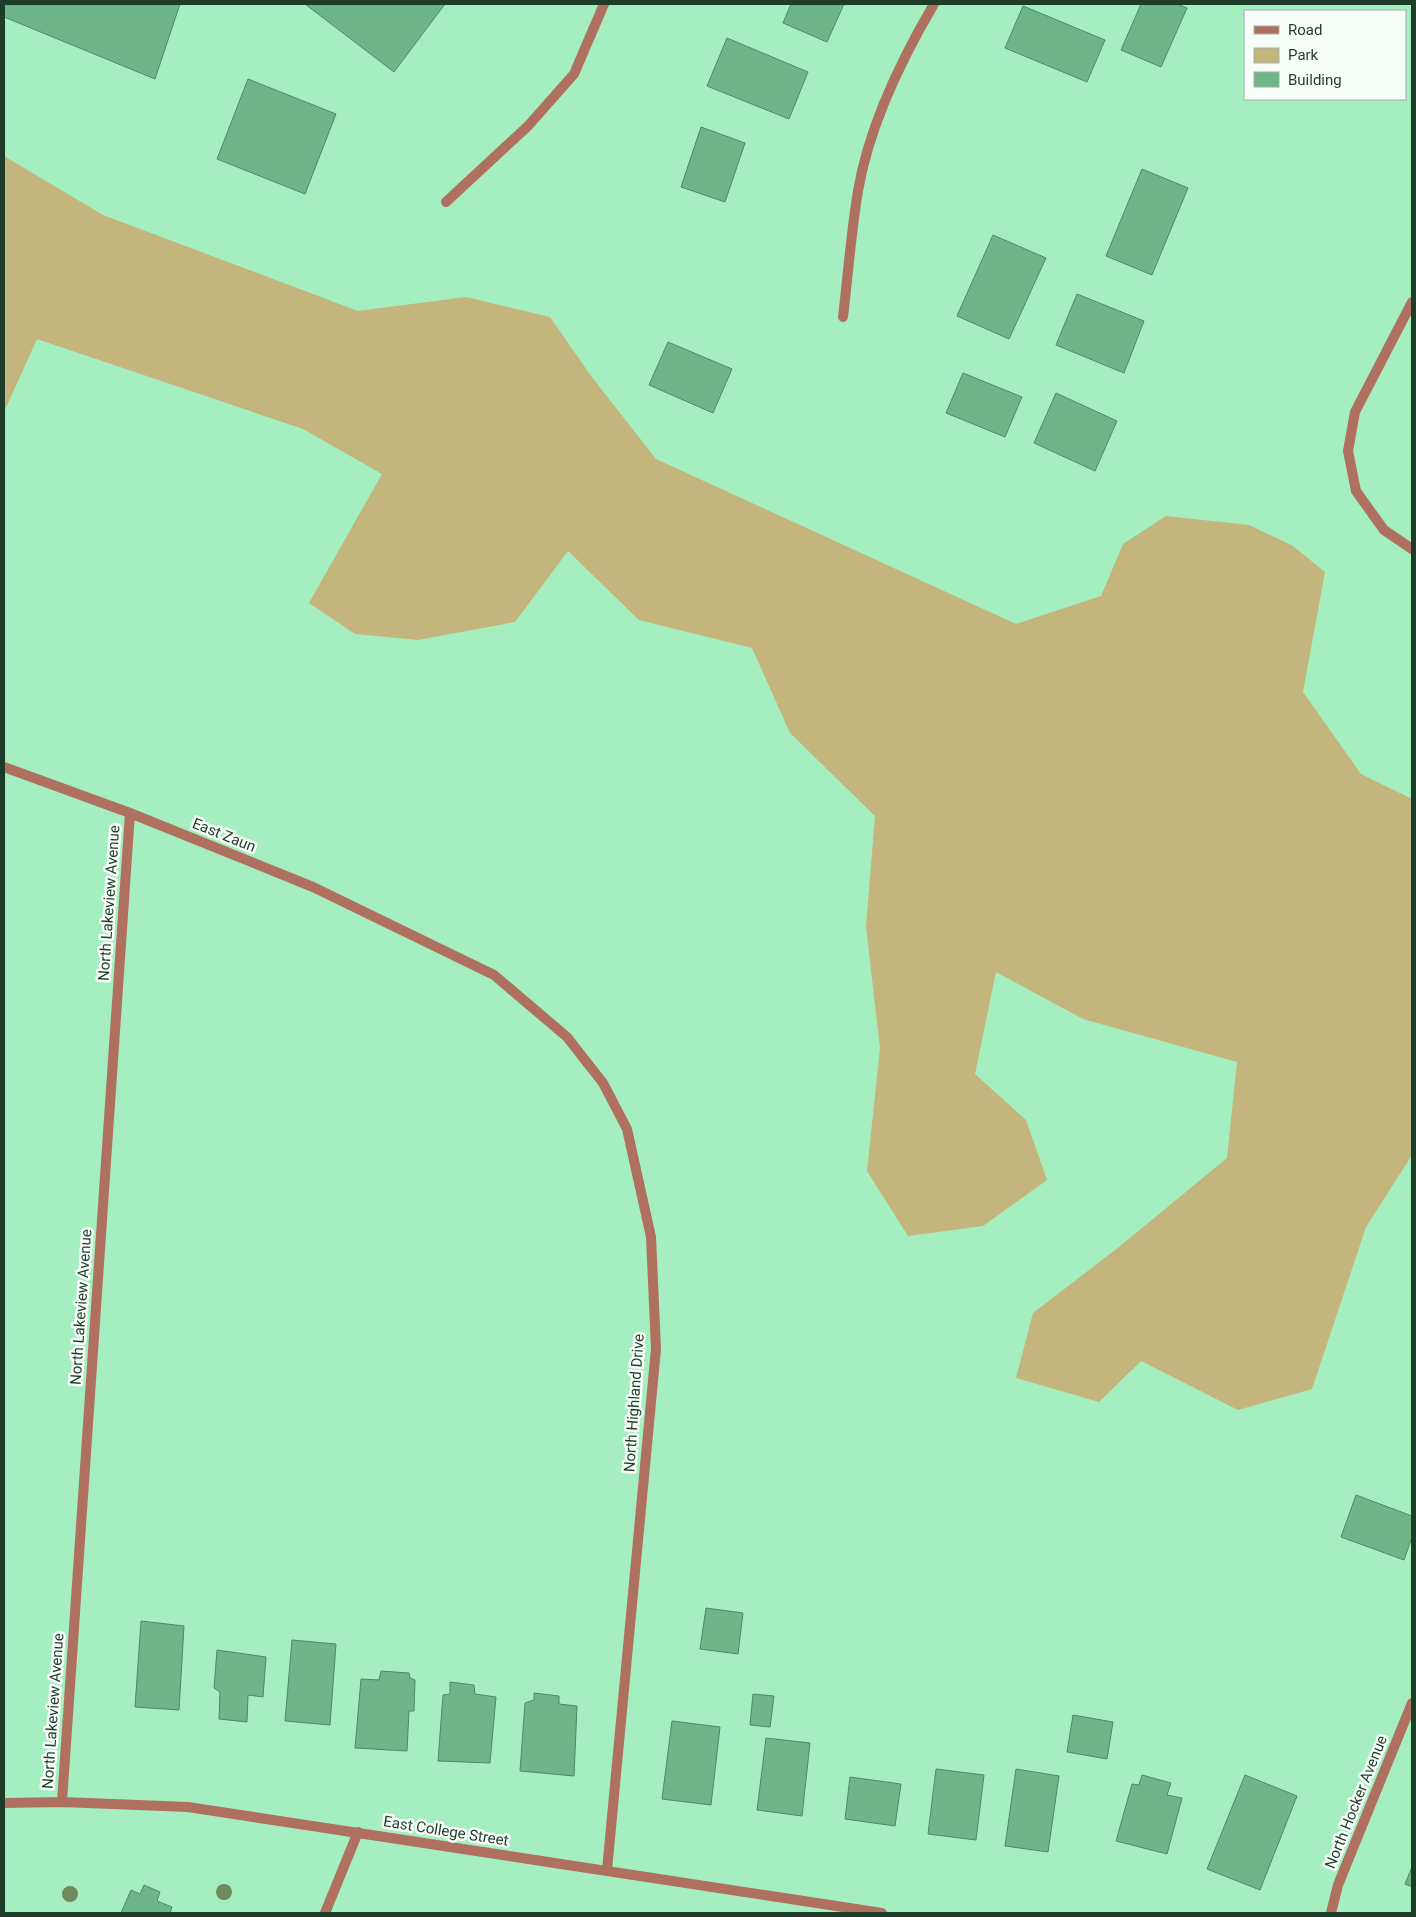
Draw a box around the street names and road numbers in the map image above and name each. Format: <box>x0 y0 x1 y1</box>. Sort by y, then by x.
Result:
street label: East Zaun <box>190 814 258 856</box>
street label: North Lakeview Avenue <box>95 824 123 981</box>
street label: North Lakeview Avenue <box>67 1228 95 1385</box>
street label: North Highland Drive <box>620 1333 648 1473</box>
street label: North Lakeview Avenue <box>39 1632 67 1789</box>
street label: North Hocker Avenue <box>1321 1733 1391 1871</box>
street label: East College Street <box>382 1812 510 1850</box>

